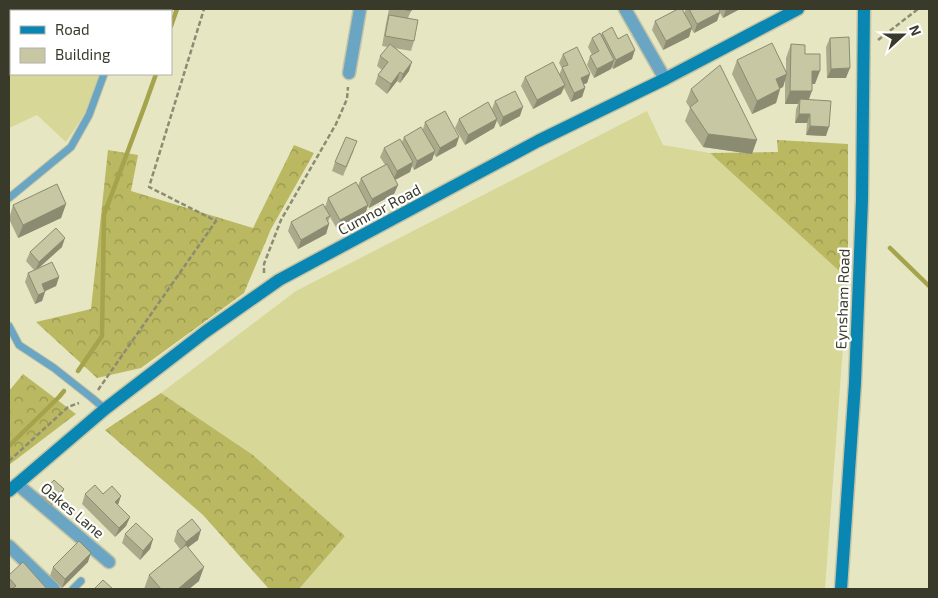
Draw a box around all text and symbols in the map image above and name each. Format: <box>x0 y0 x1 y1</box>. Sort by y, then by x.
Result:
legend <box>10 10 172 75</box>
north arrow <box>878 10 928 60</box>
text: Road <box>55 20 90 38</box>
text: N <box>906 22 925 38</box>
text: Building <box>55 45 111 63</box>
street label: Cumnor Road <box>335 180 423 238</box>
street label: Eynsham Road <box>831 248 853 350</box>
street label: Oakes Lane <box>38 478 108 542</box>

